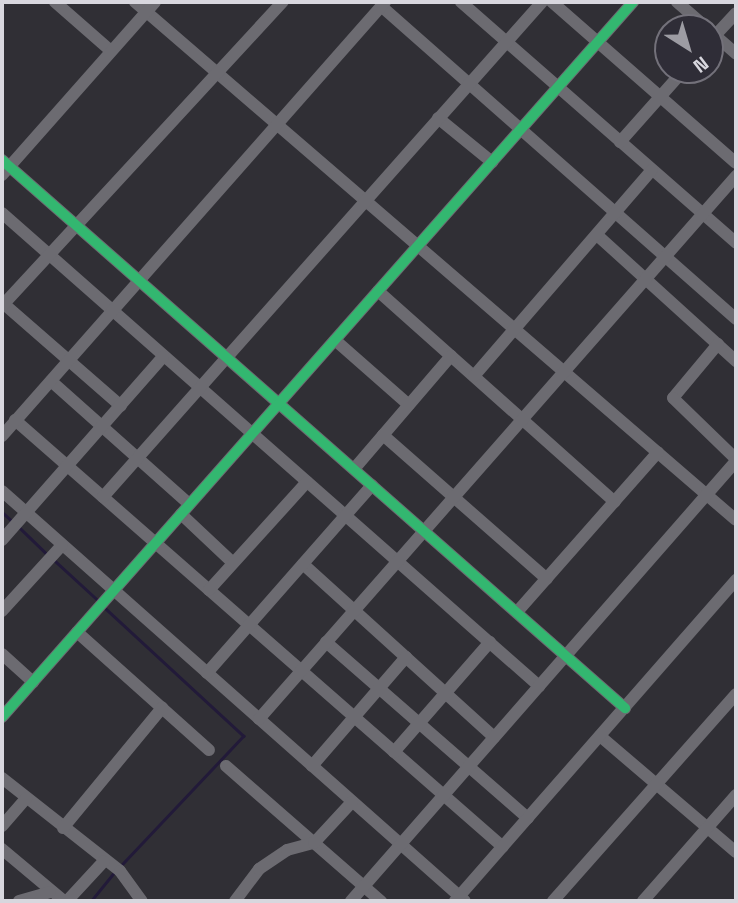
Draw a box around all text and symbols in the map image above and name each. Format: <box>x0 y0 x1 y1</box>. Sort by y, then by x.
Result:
north arrow <box>654 14 724 84</box>
text: N <box>688 51 713 78</box>

